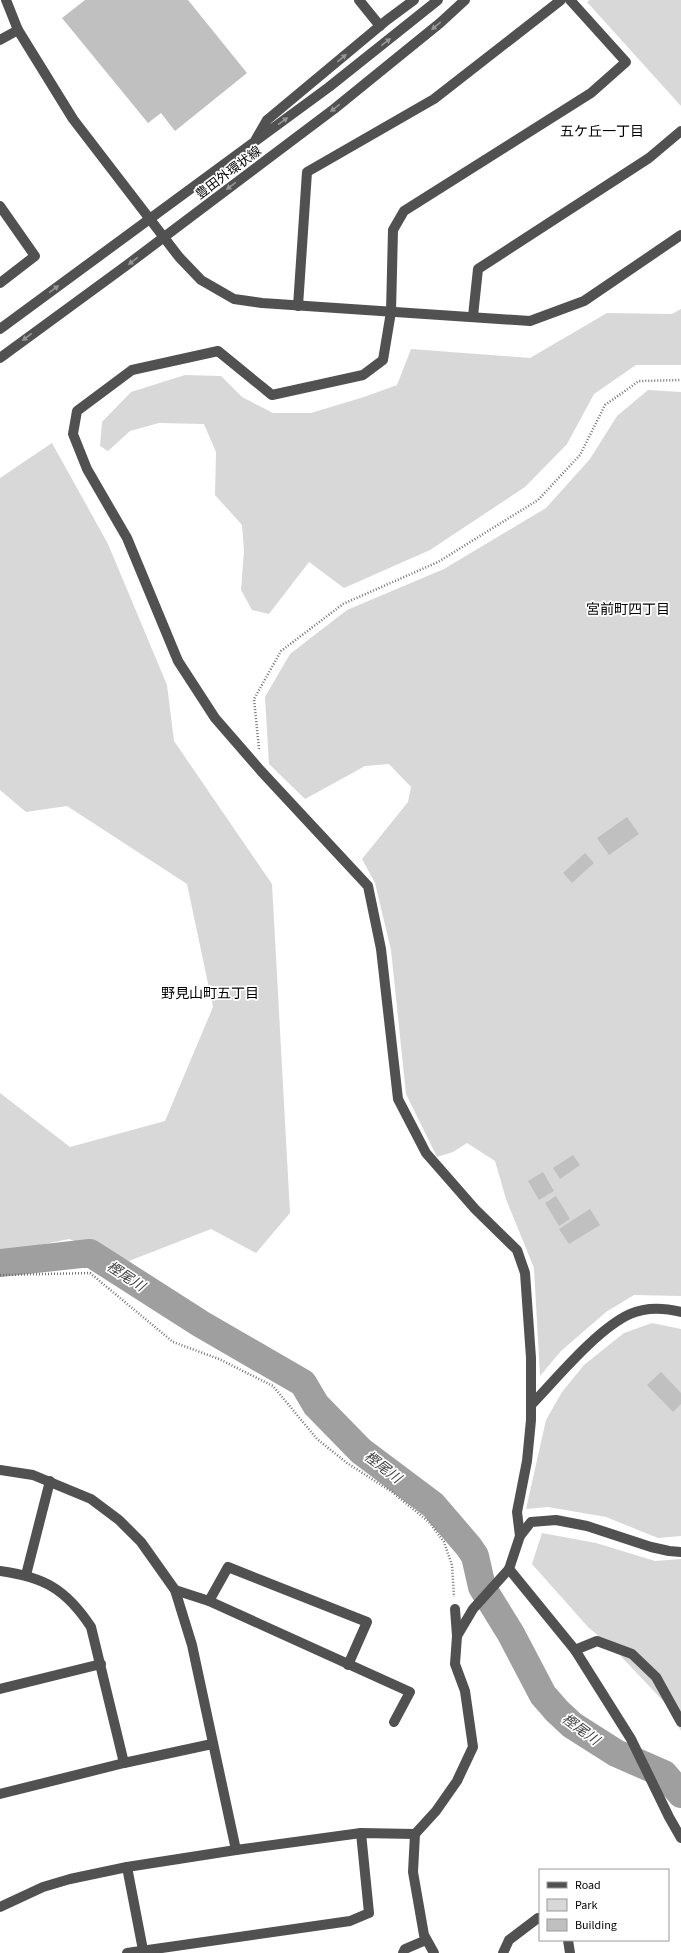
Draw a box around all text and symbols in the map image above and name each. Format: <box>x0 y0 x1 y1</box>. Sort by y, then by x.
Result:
one-way arrow <box>430 22 441 30</box>
one-way arrow <box>381 38 392 47</box>
one-way arrow <box>336 53 347 62</box>
one-way arrow <box>330 104 341 113</box>
one-way arrow <box>277 117 288 126</box>
district label: 五ケ丘一丁目 <box>560 122 644 142</box>
street label: 豊田外環状線 <box>192 142 265 203</box>
one-way arrow <box>226 182 236 190</box>
one-way arrow <box>127 257 138 265</box>
one-way arrow <box>48 285 59 293</box>
one-way arrow <box>22 333 33 341</box>
district label: 宮前町四丁目 <box>586 600 670 620</box>
district label: 野見山町五丁目 <box>161 984 259 1004</box>
water label: 樫尾川 <box>102 1257 150 1298</box>
water label: 樫尾川 <box>360 1447 407 1490</box>
water label: 樫尾川 <box>558 1709 605 1751</box>
legend <box>539 1869 669 1941</box>
text: Road <box>575 1877 601 1894</box>
text: Park <box>575 1897 597 1914</box>
text: Building <box>575 1917 617 1934</box>

